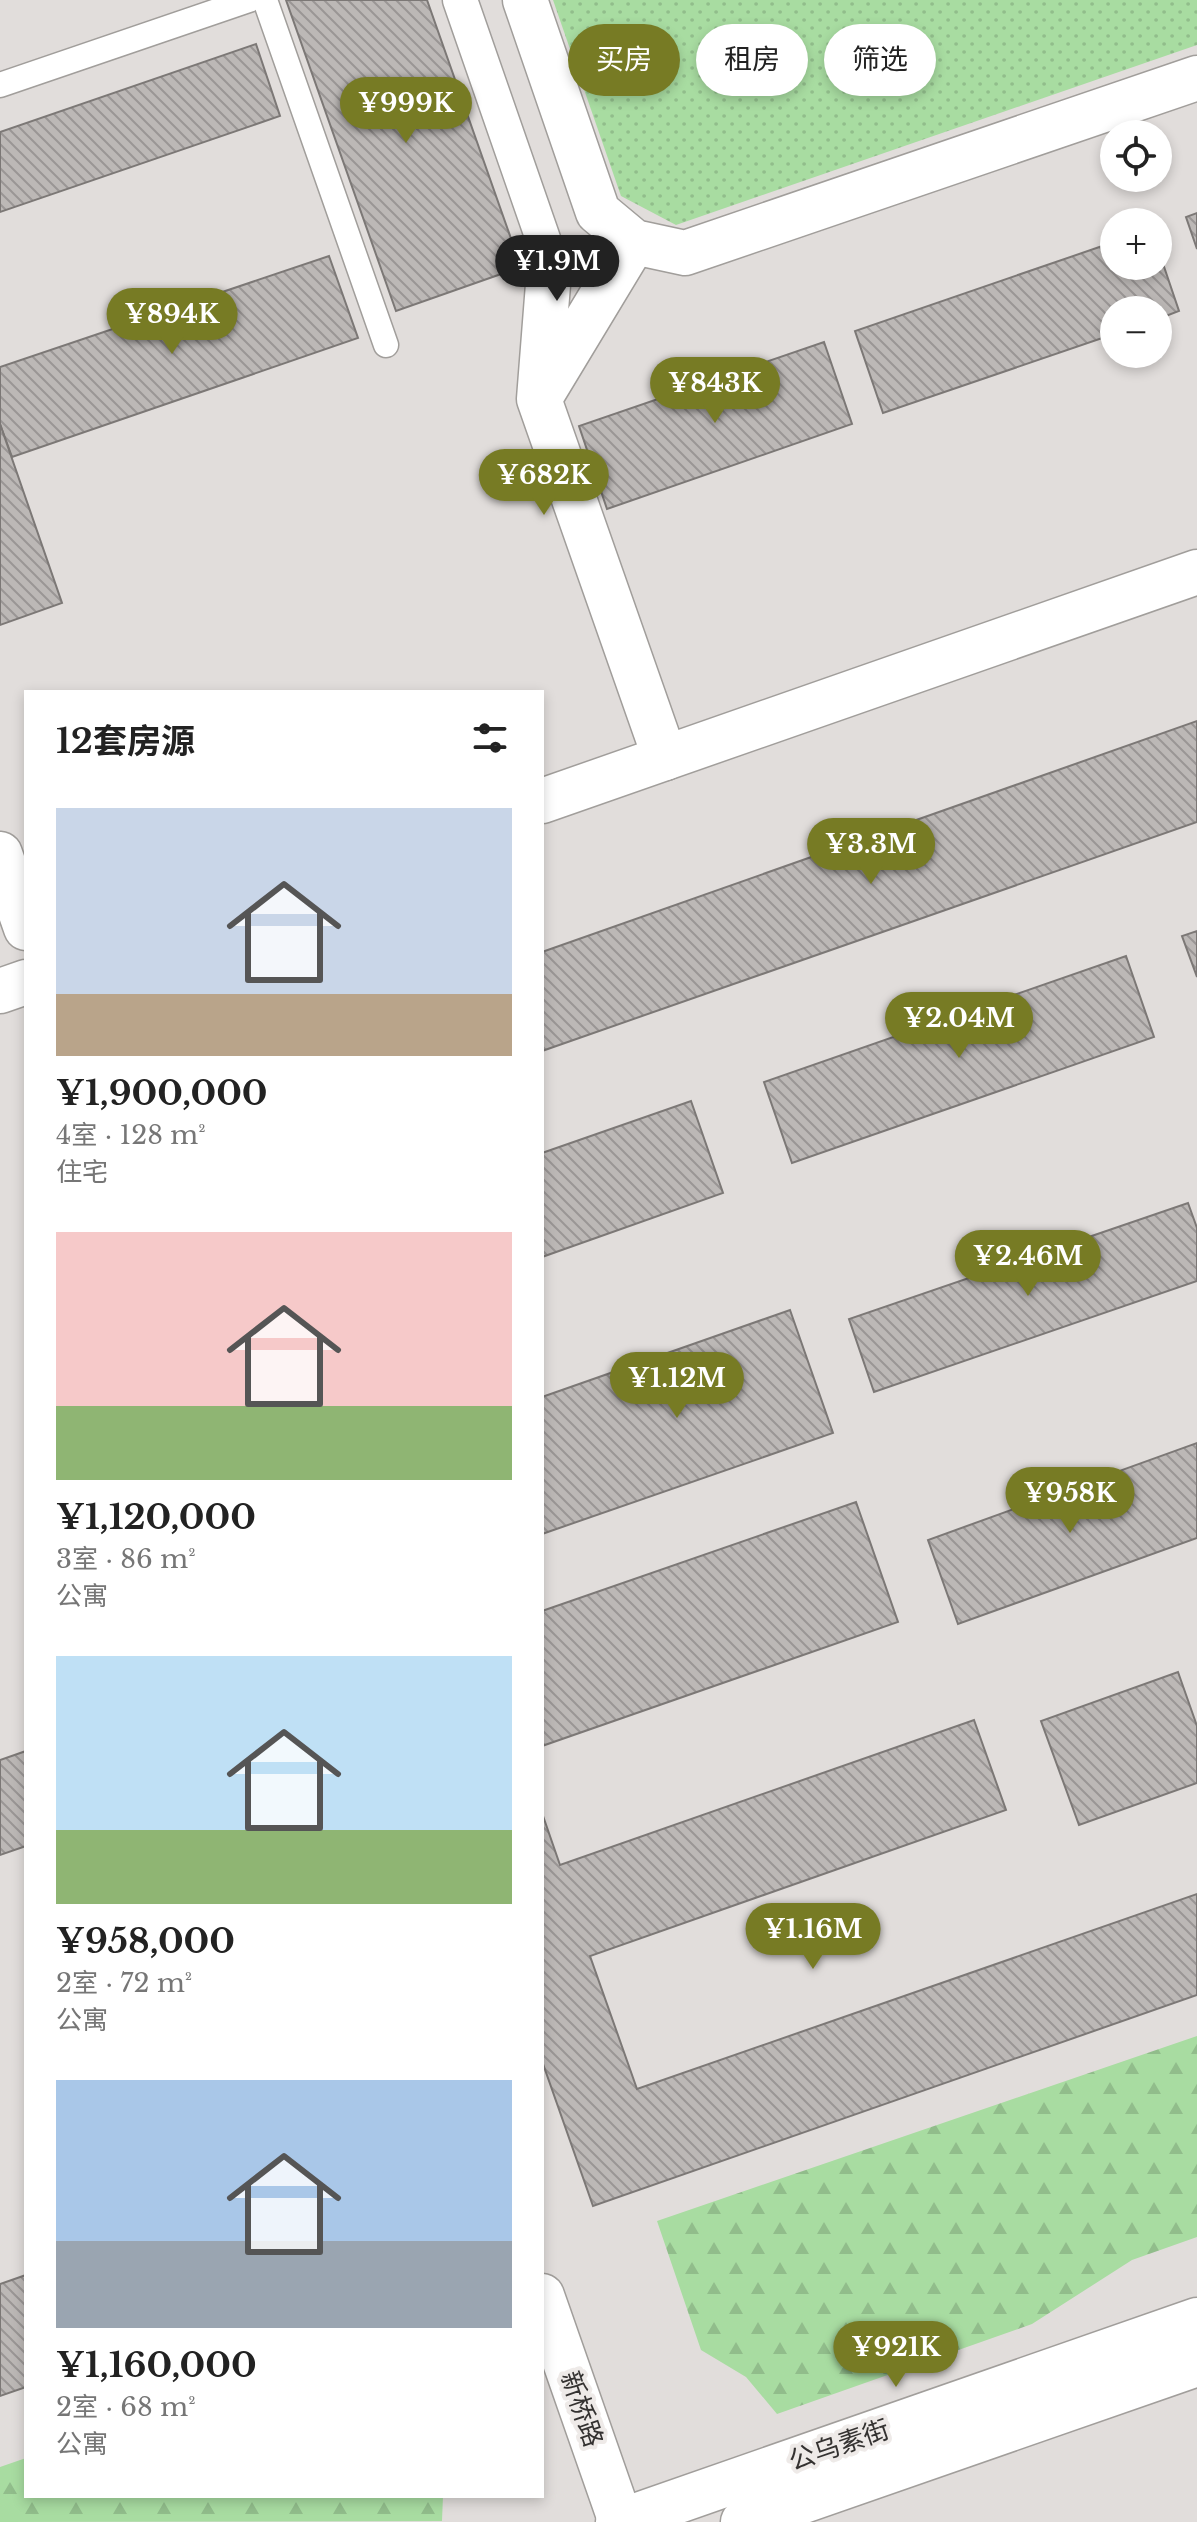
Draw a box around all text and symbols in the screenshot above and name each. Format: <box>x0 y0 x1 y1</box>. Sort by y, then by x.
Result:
chip: 买房 <box>568 24 680 96</box>
chip: 租房 <box>696 24 808 96</box>
chip: 筛选 <box>824 24 936 96</box>
pin: ¥999K <box>350 77 462 145</box>
text: ¥999K <box>358 87 454 119</box>
map controls <box>1100 120 1172 368</box>
button: locate <box>1100 120 1172 192</box>
button: + <box>1100 208 1172 280</box>
pin: ¥1.9M <box>501 235 613 303</box>
text: ¥1.9M <box>513 245 601 277</box>
pin: ¥894K <box>116 288 228 356</box>
button: − <box>1100 296 1172 368</box>
text: ¥894K <box>125 298 219 330</box>
pin: ¥843K <box>659 357 771 425</box>
text: ¥843K <box>668 367 762 399</box>
pin: ¥682K <box>488 449 600 517</box>
text: ¥682K <box>497 459 591 491</box>
icon: filters <box>468 716 512 760</box>
text: 12套房源 <box>56 720 195 762</box>
pin: ¥3.3M <box>815 818 927 886</box>
text: ¥3.3M <box>825 828 917 860</box>
icon: home <box>212 860 356 1004</box>
pin: ¥2.04M <box>894 992 1024 1060</box>
text: ¥2.04M <box>903 1002 1015 1034</box>
text: ¥1,900,000 <box>56 1072 267 1114</box>
text: 4室 · 128 m² <box>56 1119 206 1151</box>
text: 住宅 <box>56 1156 108 1188</box>
pin: ¥2.46M <box>963 1230 1093 1298</box>
text: ¥2.46M <box>973 1240 1083 1272</box>
icon: home <box>212 1284 356 1428</box>
pin: ¥1.12M <box>612 1352 742 1420</box>
text: ¥1.12M <box>628 1362 726 1394</box>
pin: ¥958K <box>1014 1467 1126 1535</box>
text: ¥958K <box>1023 1477 1117 1509</box>
text: ¥1,120,000 <box>56 1496 256 1538</box>
text: 3室 · 86 m² <box>56 1543 196 1575</box>
text: 公寓 <box>56 1580 108 1612</box>
icon: home <box>212 1708 356 1852</box>
pin: ¥1.16M <box>748 1903 878 1971</box>
text: ¥1.16M <box>764 1913 862 1945</box>
text: ¥958,000 <box>56 1920 235 1962</box>
text: 2室 · 72 m² <box>56 1967 192 1999</box>
text: 公寓 <box>56 2004 108 2036</box>
icon: home <box>212 2132 356 2276</box>
pin: ¥921K <box>840 2321 952 2389</box>
text: ¥921K <box>851 2331 941 2363</box>
text: ¥1,160,000 <box>56 2344 257 2386</box>
street label: 新桥路 <box>554 2367 610 2451</box>
text: 2室 · 68 m² <box>56 2391 196 2423</box>
street label: 公乌素街 <box>785 2413 893 2477</box>
text: 公寓 <box>56 2428 108 2460</box>

